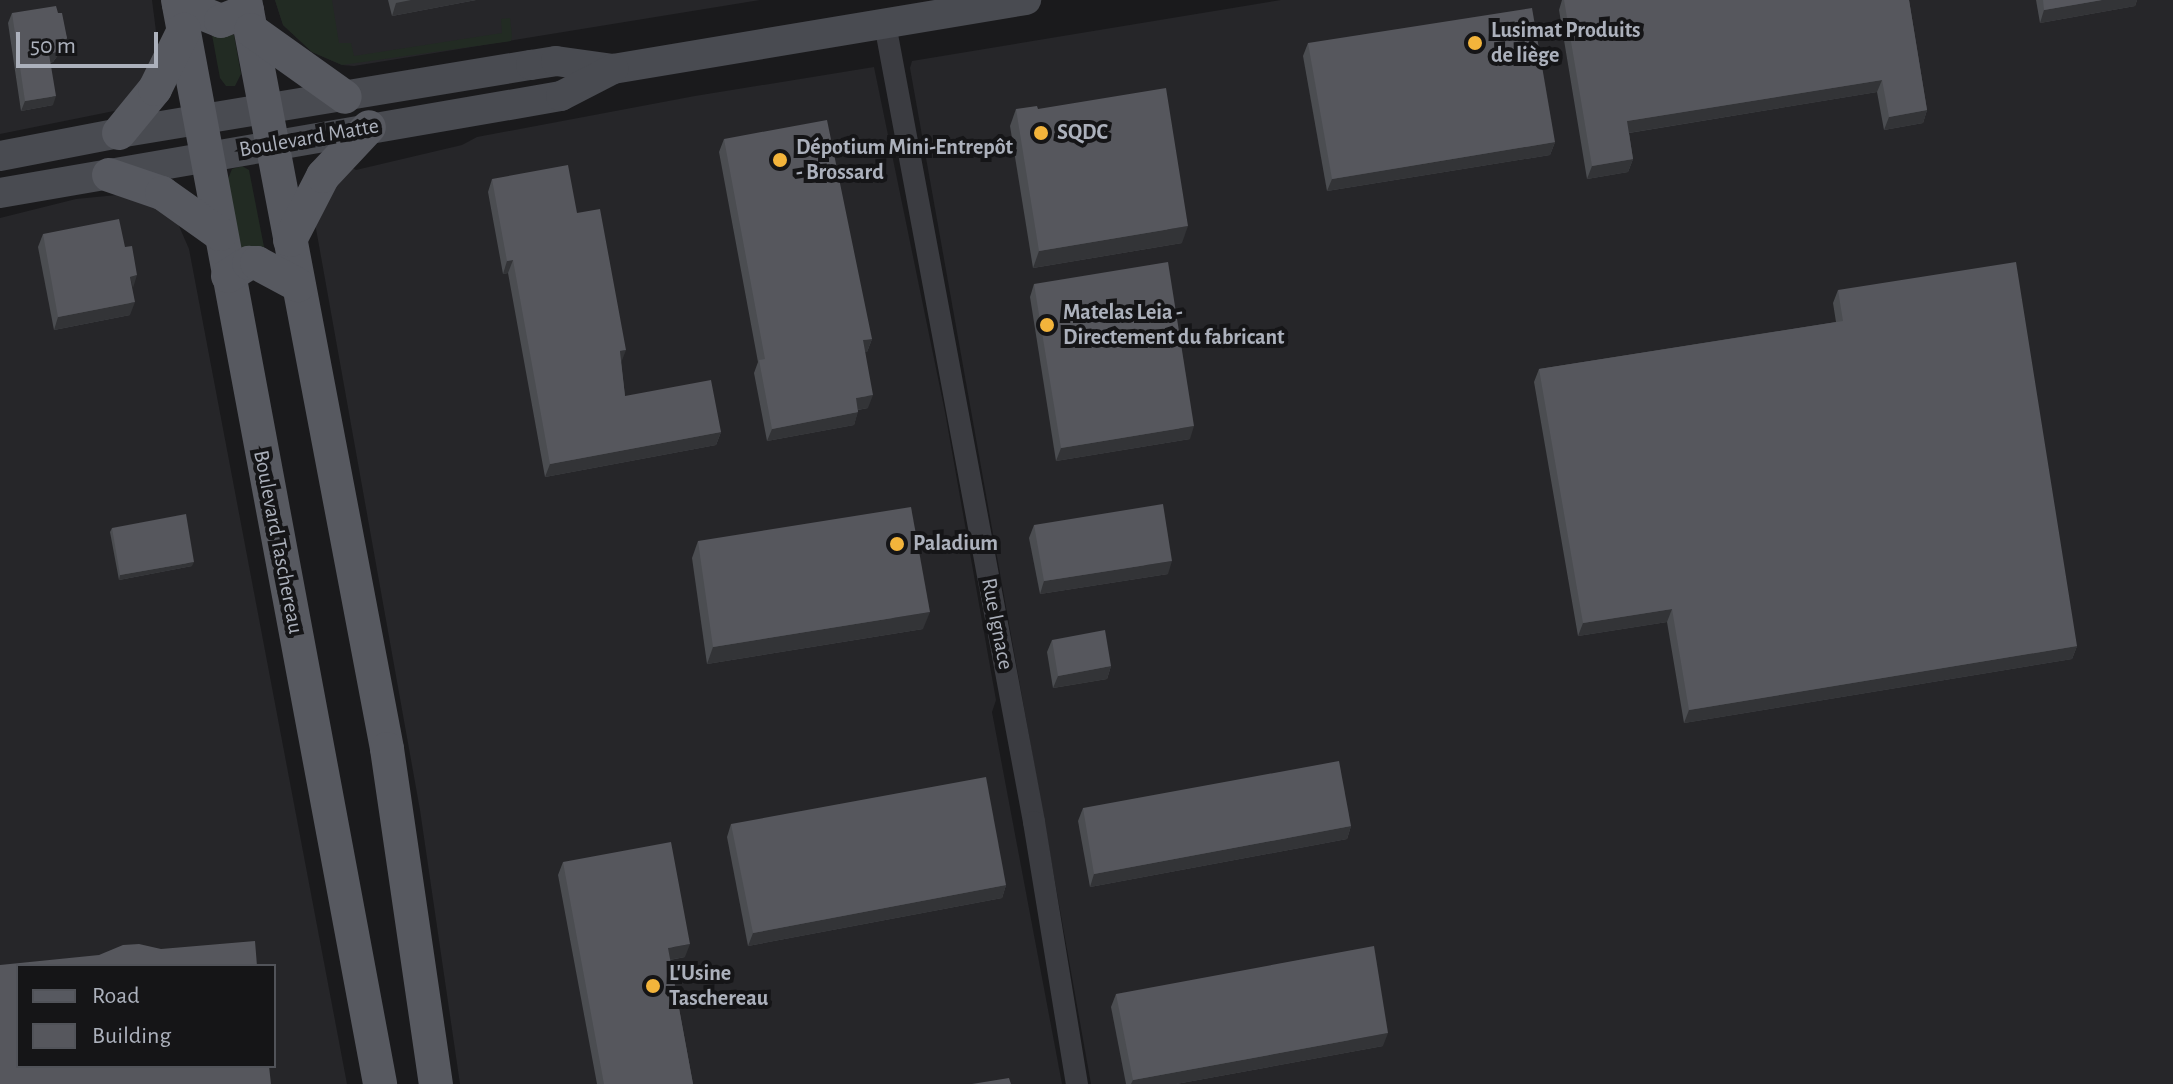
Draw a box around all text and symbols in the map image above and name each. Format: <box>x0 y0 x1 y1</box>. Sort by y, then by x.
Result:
scale bar <box>20 16 162 66</box>
place label: Lusimat Produits de liège <box>1491 17 1641 68</box>
text: 50 m <box>30 34 76 58</box>
marker: Lusimat Produits de liège <box>1466 34 1484 52</box>
street label: Boulevard Matte <box>237 113 381 163</box>
place label: SQDC <box>1057 120 1108 146</box>
marker: SQDC <box>1032 124 1050 142</box>
place label: Dépotium Mini-Entrepôt - Brossard <box>796 134 1013 186</box>
marker: Dépotium Mini-Entrepôt - Brossard <box>771 151 789 169</box>
place label: Matelas Leia - Directement du fabricant <box>1063 299 1284 350</box>
marker: Matelas Leia - Directement du fabricant <box>1038 316 1056 334</box>
street label: Boulevard Taschereau <box>247 448 309 636</box>
place label: Paladium <box>913 531 998 557</box>
marker: Paladium <box>888 535 906 553</box>
street label: Rue Ignace <box>975 576 1019 672</box>
place label: L'Usine Taschereau <box>669 960 768 1012</box>
legend <box>16 964 276 1068</box>
marker: L'Usine Taschereau <box>644 977 662 995</box>
text: Road <box>92 984 140 1008</box>
text: Building <box>92 1024 171 1048</box>

